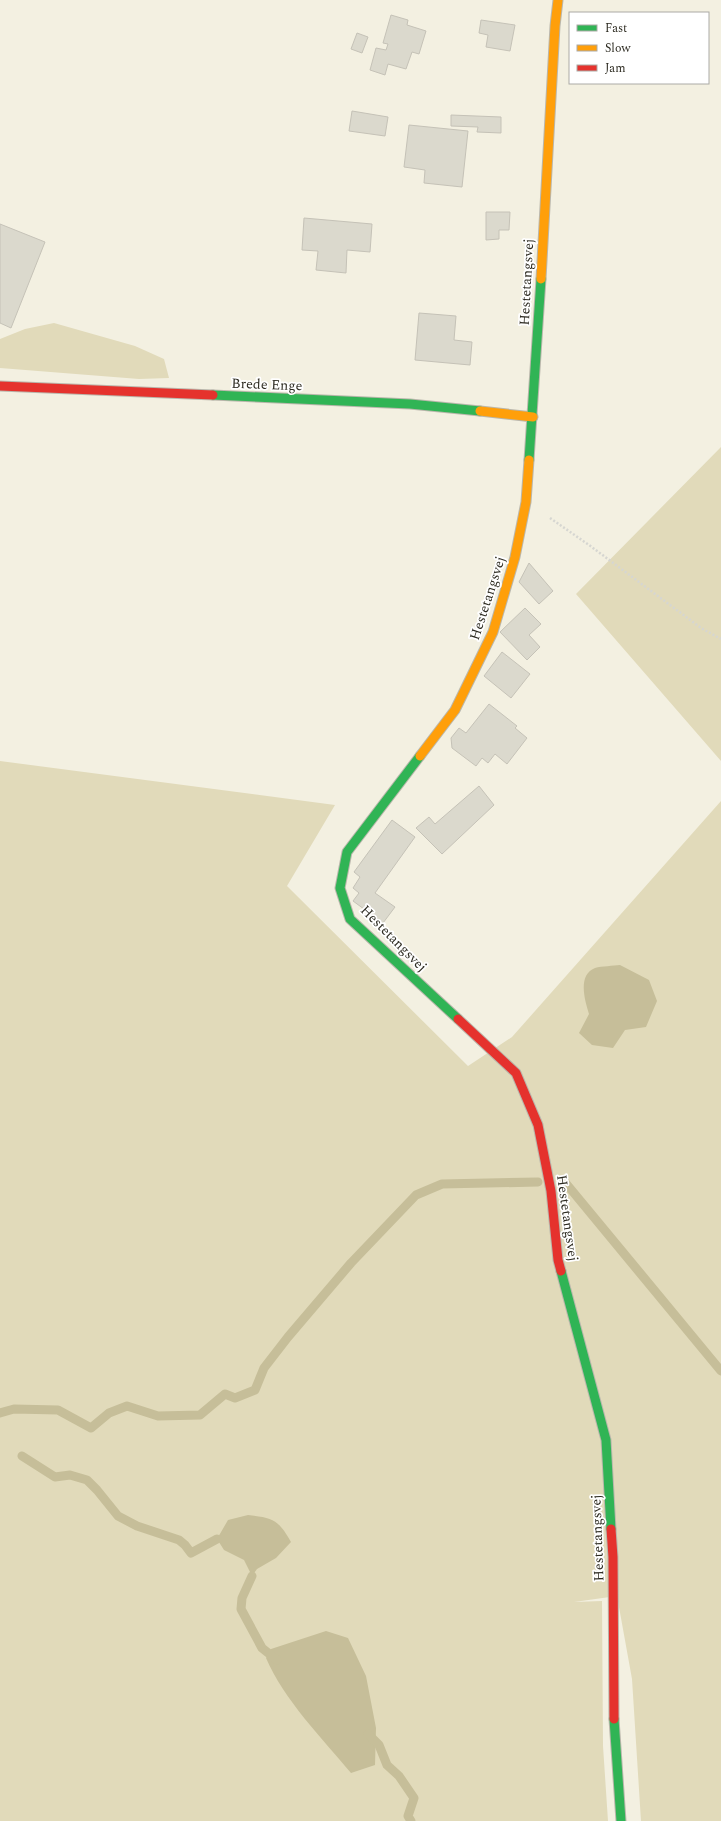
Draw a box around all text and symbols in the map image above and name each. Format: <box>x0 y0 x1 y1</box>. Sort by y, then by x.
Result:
legend <box>569 12 709 84</box>
text: Fast <box>605 19 627 38</box>
text: Slow <box>605 39 631 58</box>
text: Jam <box>605 59 626 78</box>
street label: Hestetangsvej <box>514 238 539 326</box>
street label: Brede Enge <box>231 373 303 396</box>
street label: Hestetangsvej <box>464 553 511 643</box>
street label: Hestetangsvej <box>355 900 432 977</box>
street label: Hestetangsvej <box>551 1173 584 1263</box>
street label: Hestetangsvej <box>585 1494 610 1582</box>

